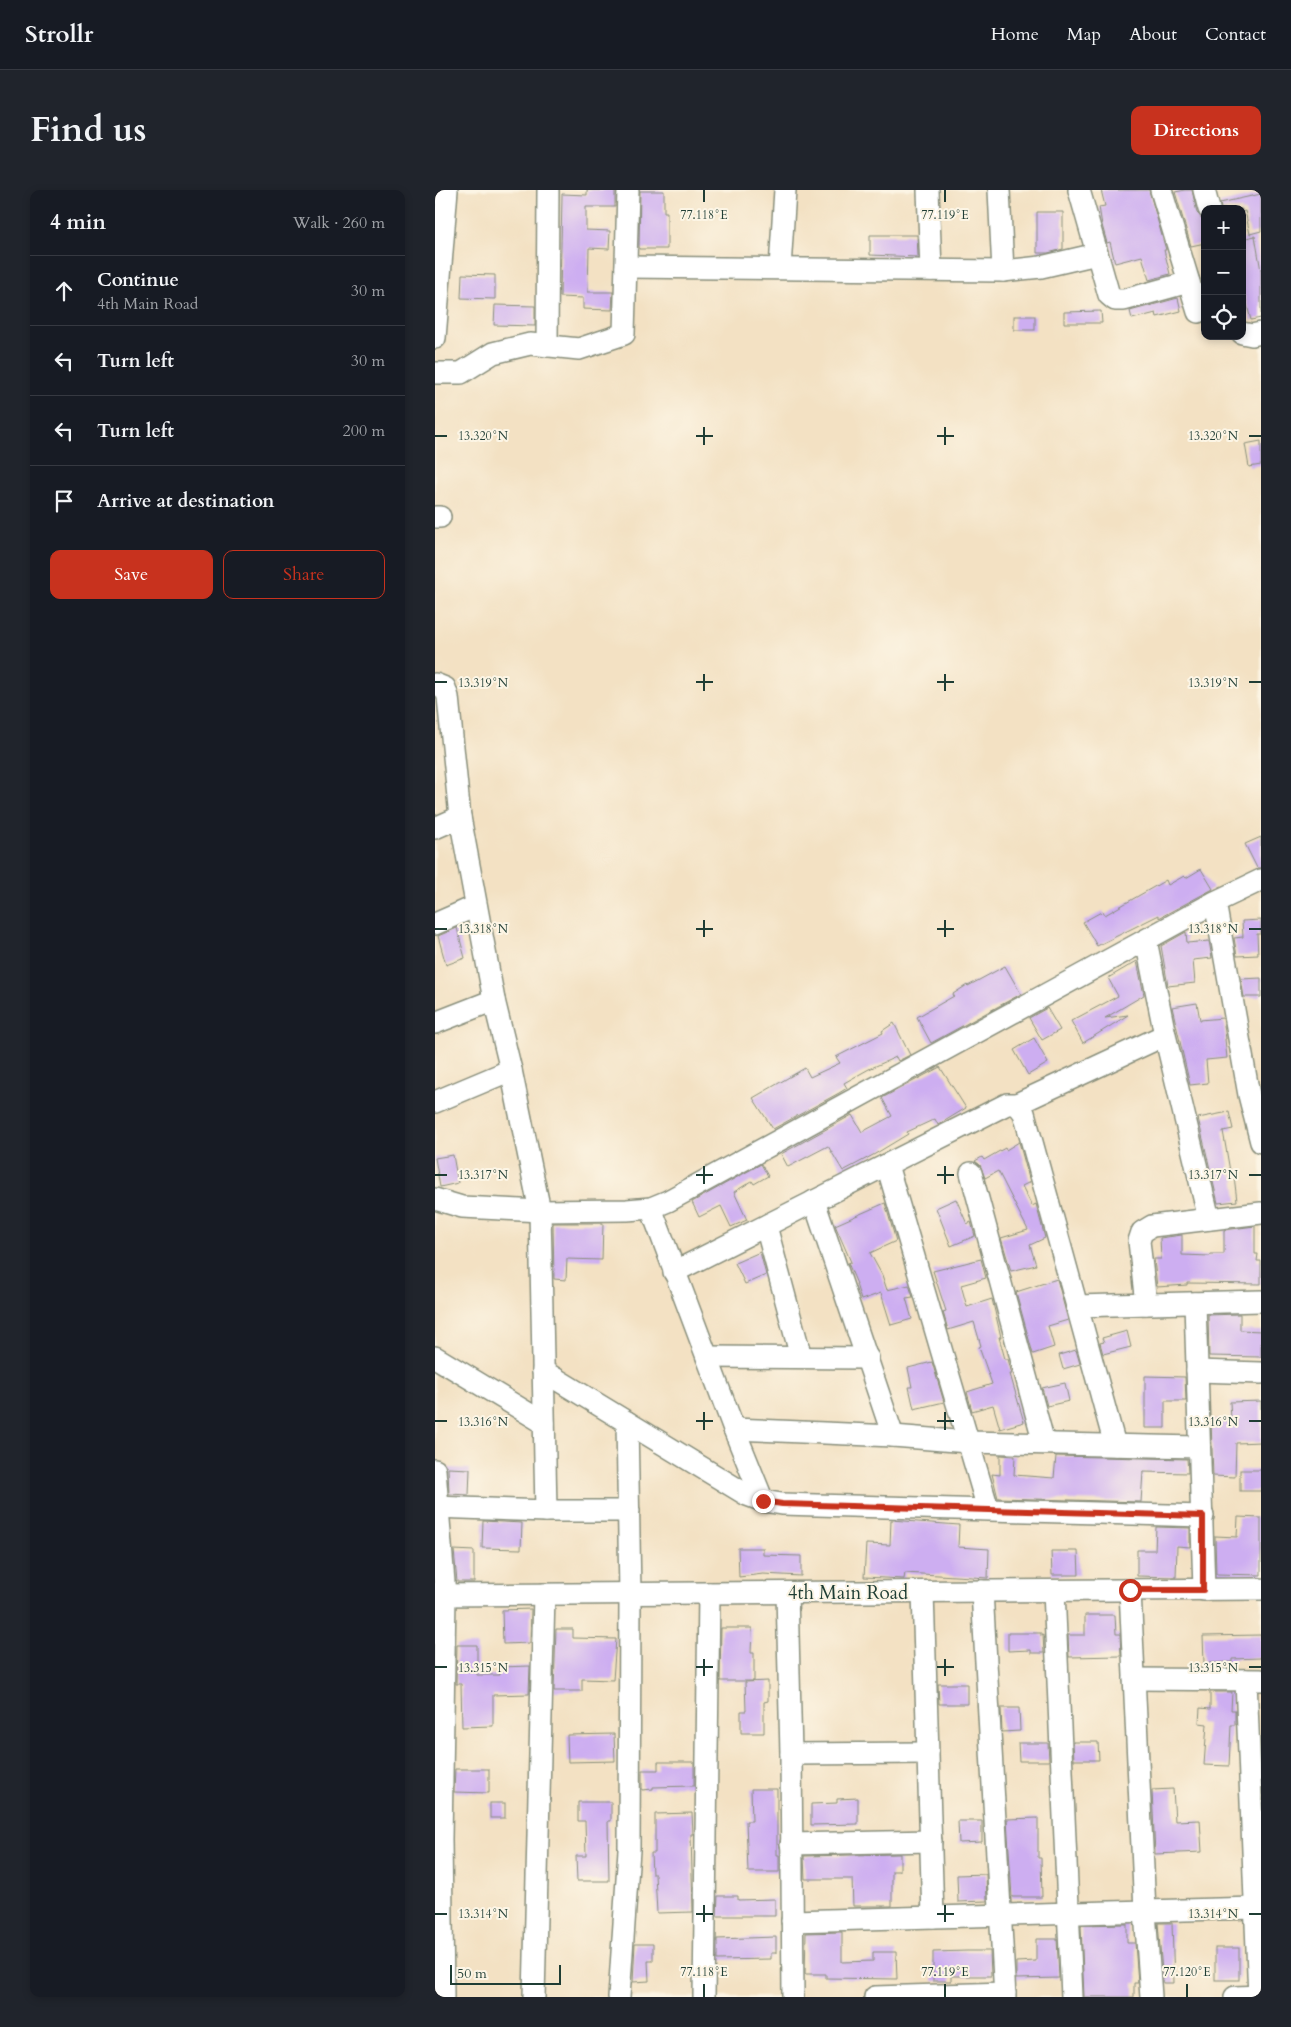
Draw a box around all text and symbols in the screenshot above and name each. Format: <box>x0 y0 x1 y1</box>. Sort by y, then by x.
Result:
text: Strollr <box>25 18 93 51</box>
text: Home <box>991 22 1039 47</box>
text: Map <box>1067 22 1101 47</box>
text: About <box>1129 22 1177 47</box>
text: Contact <box>1205 22 1266 47</box>
text: Find us <box>30 106 146 154</box>
button: Directions <box>1131 106 1261 155</box>
map controls <box>1201 205 1246 340</box>
button: + <box>1201 205 1246 250</box>
text: 77.118°E <box>680 207 728 223</box>
text: 77.119°E <box>921 207 969 223</box>
text: 4 min <box>50 208 106 237</box>
text: Walk · 260 m <box>293 212 385 234</box>
button: − <box>1201 250 1246 295</box>
text: Continue <box>97 267 179 293</box>
icon: ahead <box>50 277 78 305</box>
text: 30 m <box>351 280 385 302</box>
text: 4th Main Road <box>97 293 198 315</box>
button: locate <box>1201 295 1246 340</box>
icon: left <box>50 347 78 375</box>
text: Turn left <box>97 348 174 374</box>
text: 30 m <box>351 350 385 372</box>
icon: left <box>50 417 78 445</box>
text: Turn left <box>97 418 174 444</box>
text: 200 m <box>343 420 385 442</box>
text: 13.320°N <box>458 428 509 444</box>
text: 13.320°N <box>1188 428 1239 444</box>
icon: arrive <box>50 487 78 515</box>
text: Arrive at destination <box>97 488 274 514</box>
button: Save <box>50 550 213 599</box>
button: Share <box>223 550 385 599</box>
text: 13.319°N <box>458 675 509 691</box>
text: 13.319°N <box>1188 675 1239 691</box>
text: 13.318°N <box>458 921 509 937</box>
text: 13.318°N <box>1188 921 1239 937</box>
text: 13.317°N <box>458 1167 509 1183</box>
text: 13.317°N <box>1188 1167 1239 1183</box>
text: 13.316°N <box>458 1414 509 1430</box>
text: 13.316°N <box>1188 1414 1239 1430</box>
route end <box>752 1490 775 1513</box>
route start <box>1119 1579 1142 1602</box>
street label: 4th Main Road <box>788 1580 908 1606</box>
text: 13.315°N <box>458 1660 509 1676</box>
text: 13.315°N <box>1188 1660 1239 1676</box>
text: 13.314°N <box>458 1906 509 1922</box>
text: 13.314°N <box>1188 1906 1239 1922</box>
scale bar <box>450 1962 561 1985</box>
text: 50 m <box>457 1964 487 1983</box>
text: 77.118°E <box>680 1964 728 1980</box>
text: 77.119°E <box>921 1964 969 1980</box>
text: 77.120°E <box>1163 1964 1211 1980</box>

